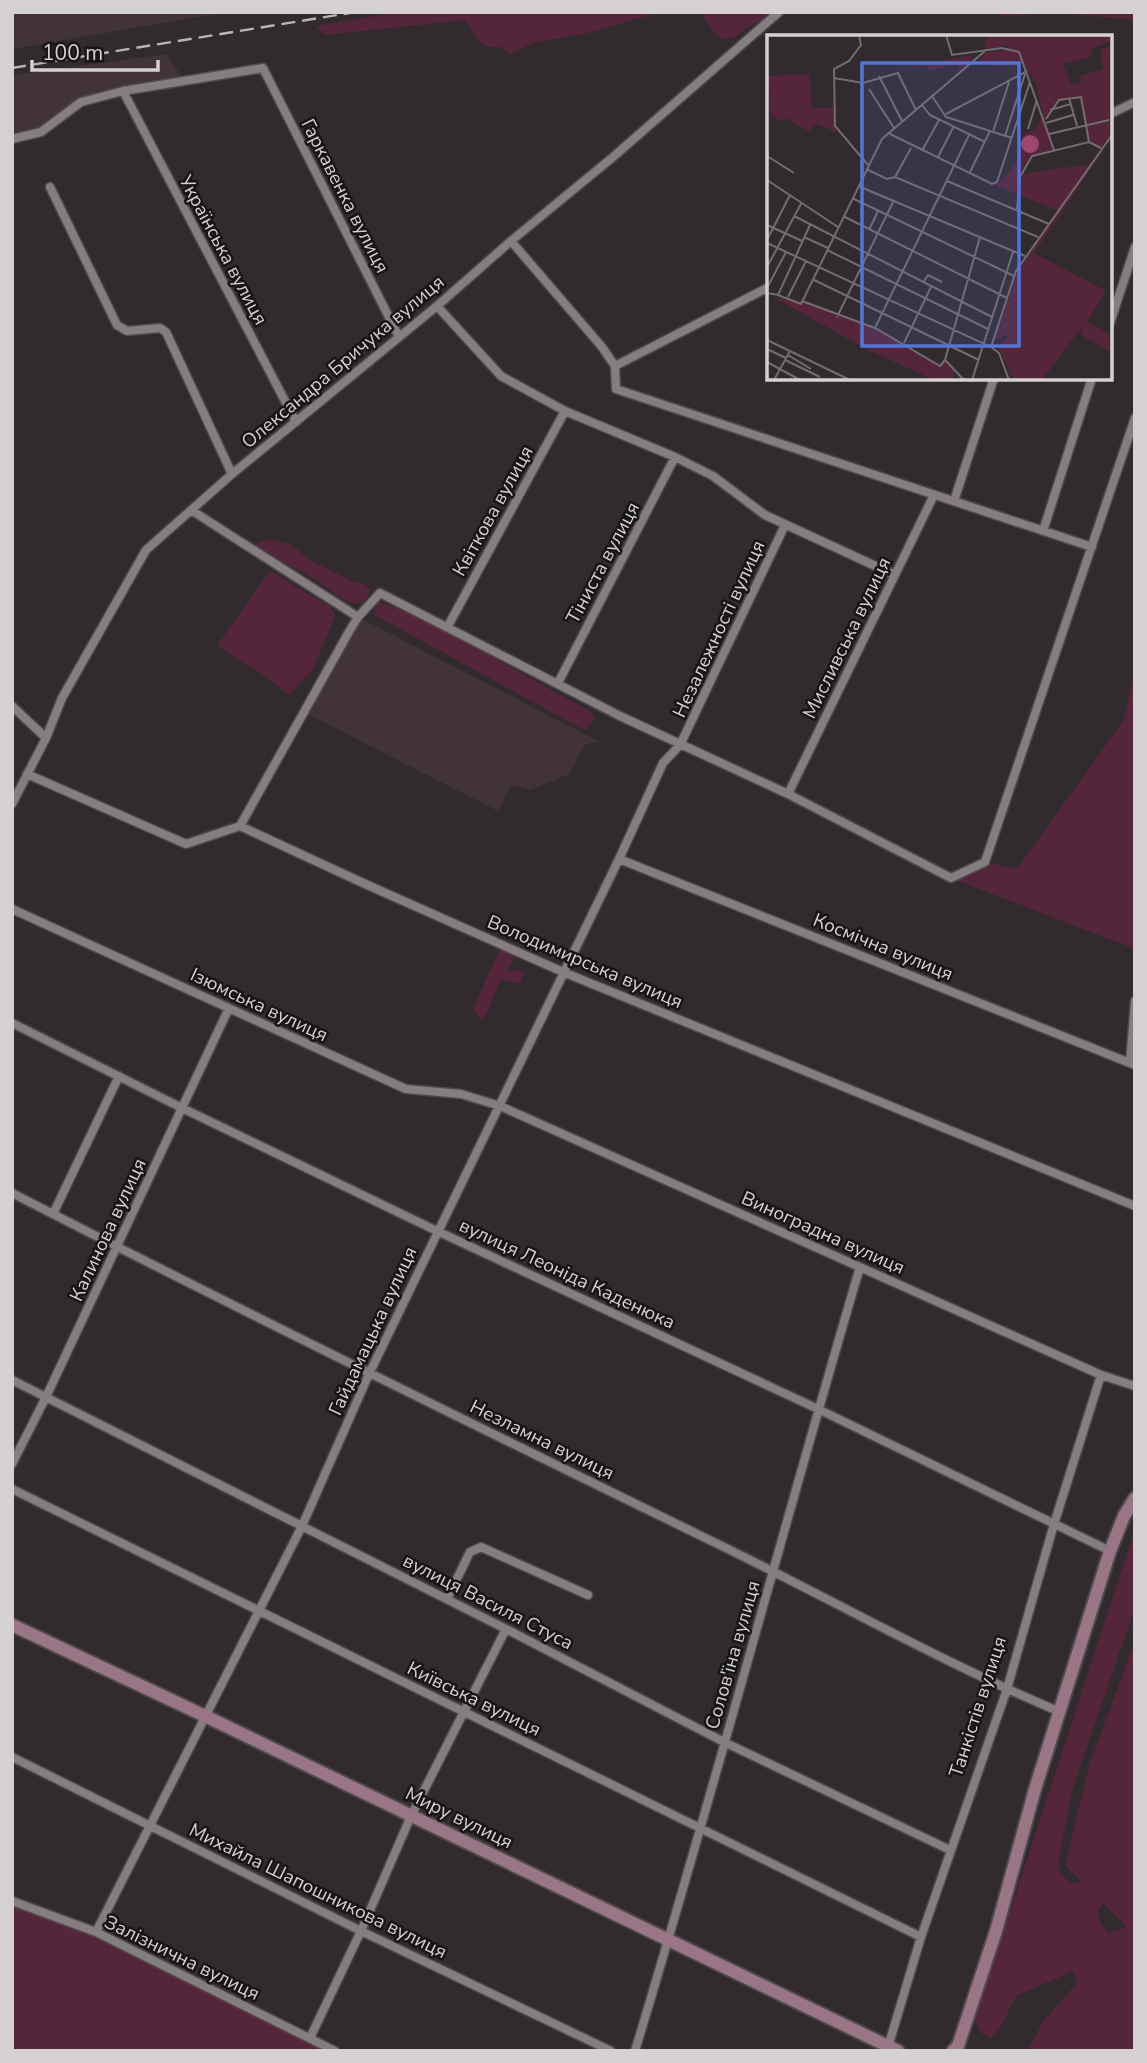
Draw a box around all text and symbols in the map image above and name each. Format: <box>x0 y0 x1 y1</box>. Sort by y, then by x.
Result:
scale bar <box>32 28 158 72</box>
inset map <box>767 35 1112 380</box>
text: 100 m <box>42 39 103 67</box>
street label: Гаркавенка вулиця <box>295 114 395 278</box>
street label: Українська вулиця <box>172 170 273 329</box>
street label: Олександра Бричука вулиця <box>236 269 450 455</box>
street label: Квіткова вулиця <box>446 441 540 581</box>
street label: Тіниста вулиця <box>560 498 646 628</box>
street label: Незалежності вулиця <box>666 536 772 722</box>
street label: Мисливська вулиця <box>797 553 897 723</box>
street label: Космічна вулиця <box>809 907 957 987</box>
street label: Володимирська вулиця <box>483 909 687 1015</box>
street label: Ізюмська вулиця <box>186 962 332 1048</box>
street label: Калинова вулиця <box>63 1154 153 1306</box>
street label: Виноградна вулиця <box>737 1185 909 1281</box>
street label: вулиця Леоніда Каденюка <box>455 1212 679 1336</box>
street label: Гайдамацька вулиця <box>322 1242 424 1420</box>
street label: Незламна вулиця <box>466 1394 618 1486</box>
street label: вулиця Василя Стуса <box>398 1548 578 1656</box>
street label: Солов'їна вулиця <box>699 1578 767 1732</box>
street label: Танкістів вулиця <box>943 1633 1013 1781</box>
street label: Київська вулиця <box>403 1655 545 1743</box>
street label: Миру вулиця <box>401 1781 517 1855</box>
street label: Михайла Шапошникова вулиця <box>185 1817 451 1965</box>
street label: Залізнична вулиця <box>100 1909 264 2007</box>

